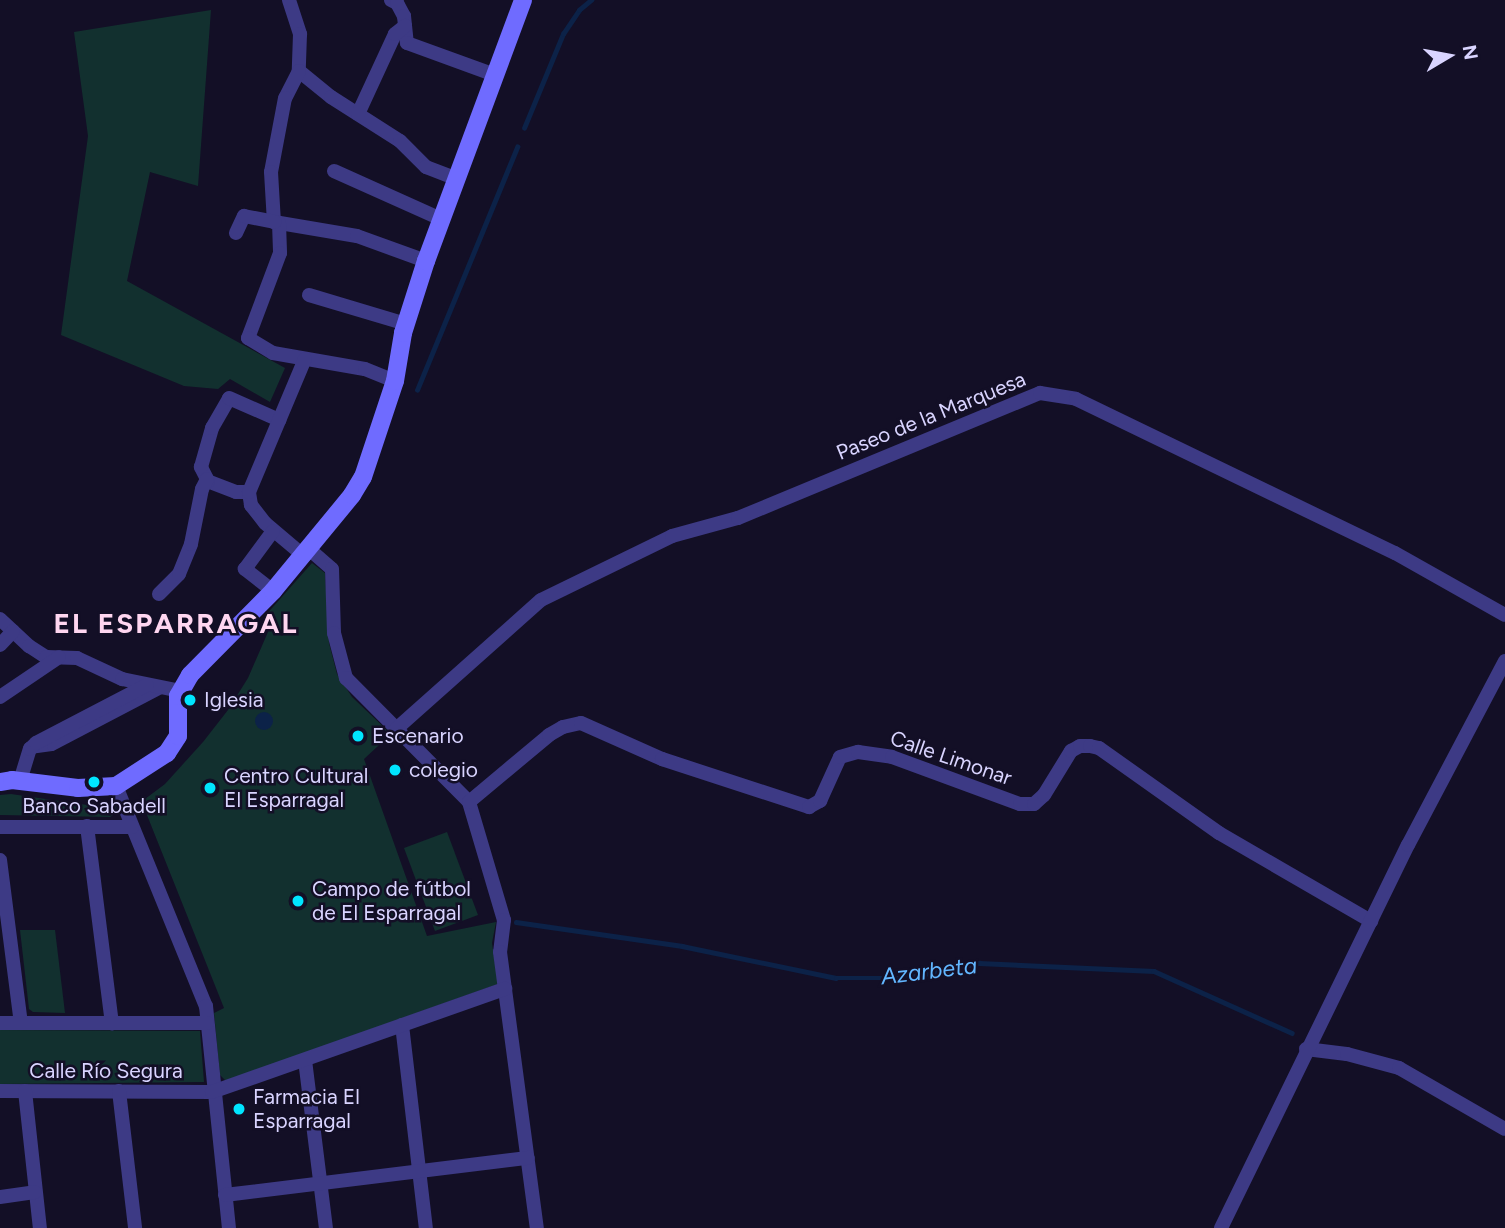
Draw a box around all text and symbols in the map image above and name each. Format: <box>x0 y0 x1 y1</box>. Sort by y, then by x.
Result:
north arrow <box>1414 21 1484 91</box>
text: N <box>1458 43 1483 61</box>
street label: Paseo de la Marquesa <box>833 366 1029 466</box>
district label: EL ESPARRAGAL <box>55 606 297 640</box>
place label: Iglesia <box>204 687 263 713</box>
marker: Iglesia <box>182 692 198 708</box>
place label: Escenario <box>372 723 464 749</box>
street label: Calle Limonar <box>887 725 1015 791</box>
marker: Escenario <box>350 728 366 744</box>
place label: colegio <box>409 757 478 783</box>
marker: colegio <box>387 762 403 778</box>
place label: Centro Cultural El Esparragal <box>224 763 368 813</box>
marker: Banco Sabadell <box>86 774 102 790</box>
marker: Centro Cultural El Esparragal <box>202 780 218 796</box>
place label: Banco Sabadell <box>22 793 166 819</box>
place label: Campo de fútbol de El Esparragal <box>312 876 471 926</box>
marker: Campo de fútbol de El Esparragal <box>290 893 306 909</box>
water label: Azarbeta <box>879 951 979 991</box>
street label: Calle Río Segura <box>29 1058 183 1084</box>
place label: Farmacia El Esparragal <box>253 1084 360 1134</box>
marker: Farmacia El Esparragal <box>231 1101 247 1117</box>

